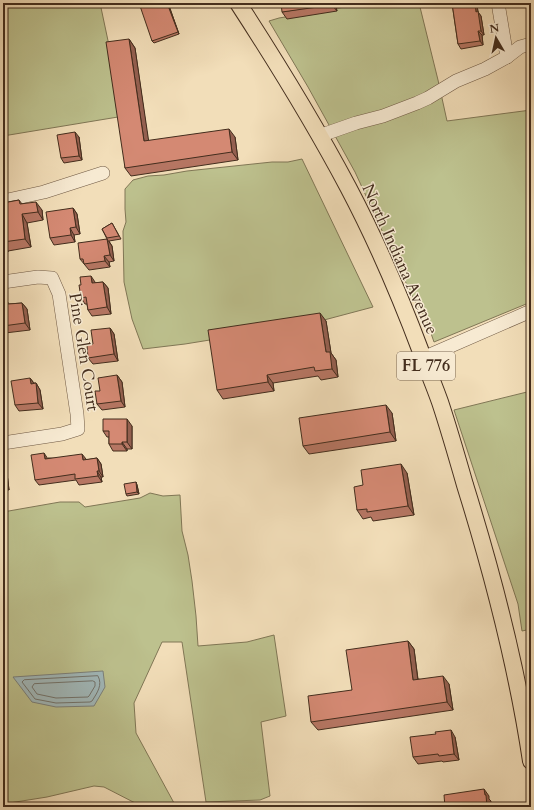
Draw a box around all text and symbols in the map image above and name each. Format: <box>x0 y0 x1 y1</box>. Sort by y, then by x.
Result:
north arrow <box>476 18 516 58</box>
text: N <box>489 20 501 37</box>
street label: North Indiana Avenue <box>356 180 444 338</box>
street label: Pine Glen Court <box>63 291 105 413</box>
road number: FL 776 <box>397 352 455 380</box>

